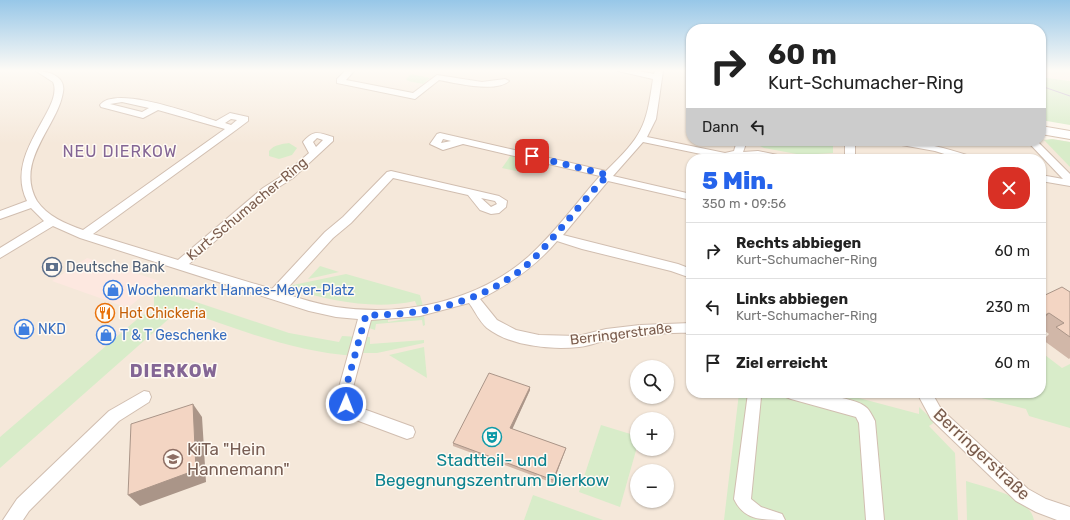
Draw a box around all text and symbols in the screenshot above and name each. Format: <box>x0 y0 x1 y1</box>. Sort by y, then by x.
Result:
text: 60 m <box>768 38 837 71</box>
icon: right <box>702 40 754 92</box>
text: Kurt-Schumacher-Ring <box>768 72 964 94</box>
icon: left <box>747 116 769 138</box>
text: Dann <box>702 118 739 136</box>
pin <box>515 139 549 173</box>
district label: NEU DIERKOW <box>62 142 178 161</box>
icon: arrive <box>521 145 543 167</box>
street label: Kurt-Schumacher-Ring <box>183 154 311 264</box>
text: 5 Min. <box>702 167 773 195</box>
button: close <box>988 167 1030 209</box>
text: 350 m · 09:56 <box>702 196 786 211</box>
text: Rechts abbiegen <box>736 234 861 252</box>
icon: right <box>702 240 724 262</box>
text: 60 m <box>994 242 1030 260</box>
text: Kurt-Schumacher-Ring <box>736 252 877 267</box>
bank icon: Deutsche Bank <box>41 256 63 278</box>
place label: Deutsche Bank <box>66 259 166 276</box>
shop icon: Wochenmarkt Hannes-Meyer-Platz <box>102 279 124 301</box>
place label: Wochenmarkt Hannes-Meyer-Platz <box>127 282 354 299</box>
text: Links abbiegen <box>736 290 848 308</box>
icon: left <box>702 296 724 318</box>
text: 230 m <box>986 298 1030 316</box>
restaurant icon: Hot Chickeria <box>94 302 116 324</box>
place label: Hot Chickeria <box>119 305 206 322</box>
text: Kurt-Schumacher-Ring <box>736 308 877 323</box>
shop icon: NKD <box>13 318 35 340</box>
street label: Berringerstraße <box>569 319 673 349</box>
place label: NKD <box>38 321 66 338</box>
shop icon: T & T Geschenke <box>95 324 117 346</box>
place label: T & T Geschenke <box>120 327 227 344</box>
icon: arrive <box>702 352 724 374</box>
text: Ziel erreicht <box>736 354 828 372</box>
text: 60 m <box>994 354 1030 372</box>
district label: DIERKOW <box>130 360 218 382</box>
map controls <box>630 360 674 508</box>
button: search <box>630 360 674 404</box>
position arrow <box>325 383 367 425</box>
street label: Berringerstraße <box>930 404 1034 504</box>
button: + <box>630 412 674 456</box>
theatre icon: Stadtteil- und Begegnungszentrum Dierkow <box>481 426 503 448</box>
place label: KiTa "Hein Hannemann" <box>187 439 290 479</box>
school or university icon: KiTa "Hein Hannemann" <box>162 448 184 470</box>
place label: Stadtteil- und Begegnungszentrum Dierkow <box>375 450 609 490</box>
button: − <box>630 464 674 508</box>

